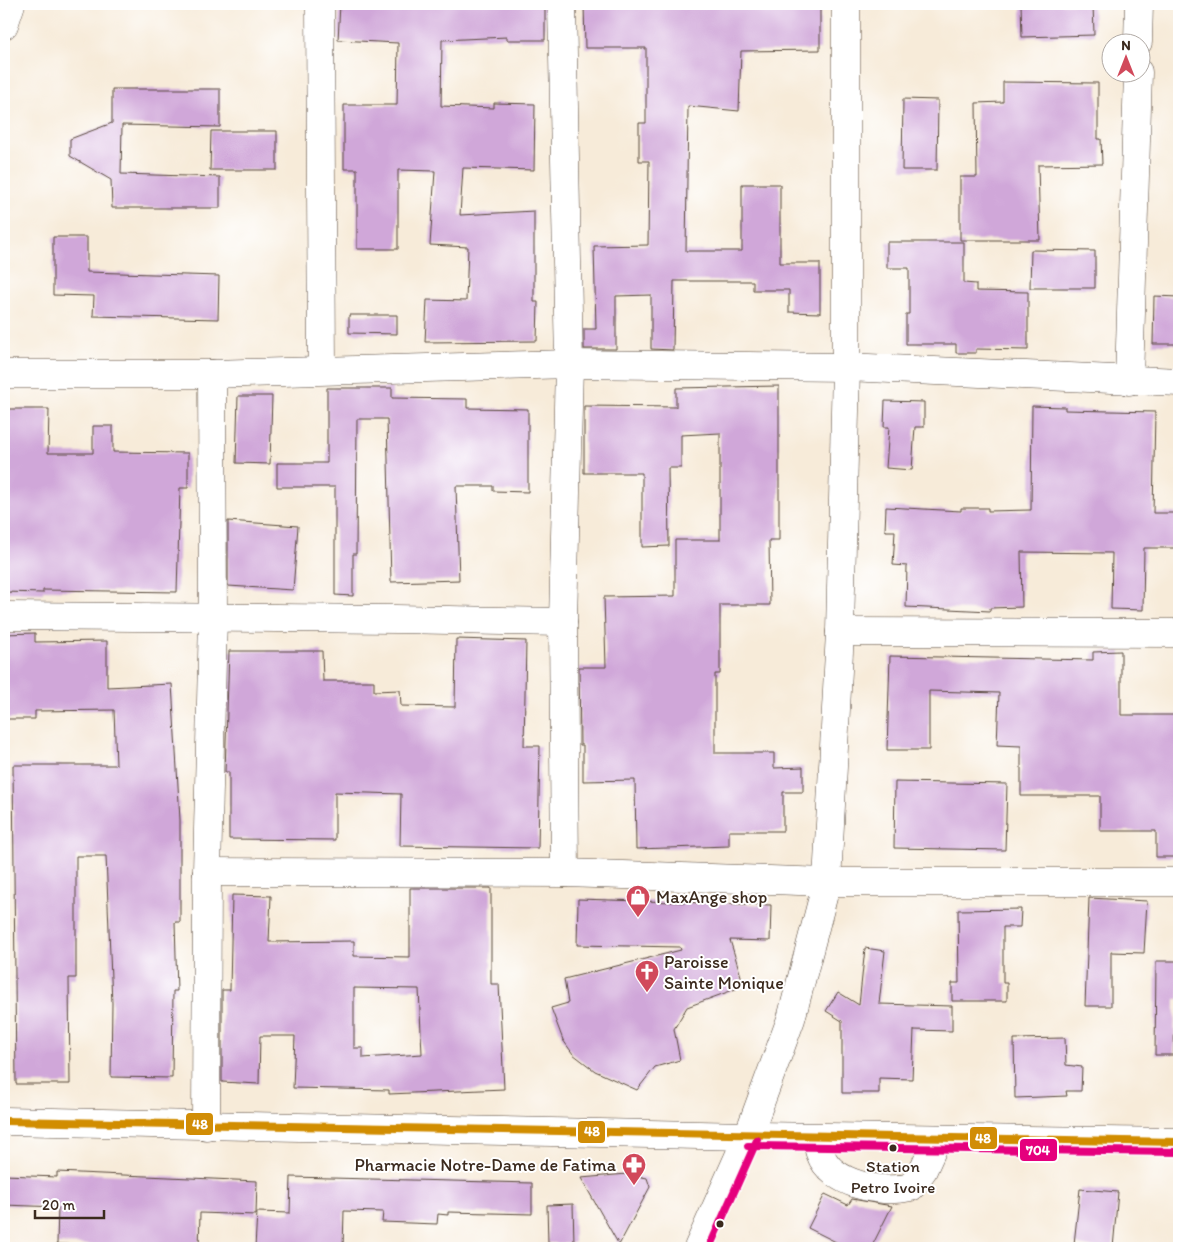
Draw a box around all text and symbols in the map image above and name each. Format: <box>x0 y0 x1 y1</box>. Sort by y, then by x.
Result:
north arrow <box>1100 32 1150 82</box>
text: N <box>1121 37 1131 54</box>
shop icon: MaxAnge shop <box>625 884 651 918</box>
place label: MaxAnge shop <box>656 886 767 908</box>
place label: Paroisse Sainte Monique <box>664 951 784 994</box>
church icon: Paroisse Sainte Monique <box>634 959 660 993</box>
line badge: 48 <box>185 1112 214 1136</box>
text: 48 <box>192 1116 208 1133</box>
line badge: 48 <box>577 1120 606 1144</box>
text: 48 <box>584 1123 600 1140</box>
line badge: 48 <box>969 1126 998 1150</box>
text: 48 <box>975 1130 991 1147</box>
line badge: 704 <box>1019 1138 1058 1162</box>
text: 704 <box>1025 1142 1051 1159</box>
marker: Station Petro Ivoire <box>888 1143 898 1153</box>
pharmacy icon: Pharmacie Notre-Dame de Fatima <box>621 1152 647 1186</box>
place label: Pharmacie Notre-Dame de Fatima <box>354 1154 617 1176</box>
place label: Station Petro Ivoire <box>851 1156 935 1197</box>
scale bar <box>35 1187 104 1219</box>
text: 20 m <box>42 1196 76 1214</box>
unlabelled marker <box>715 1219 725 1229</box>

